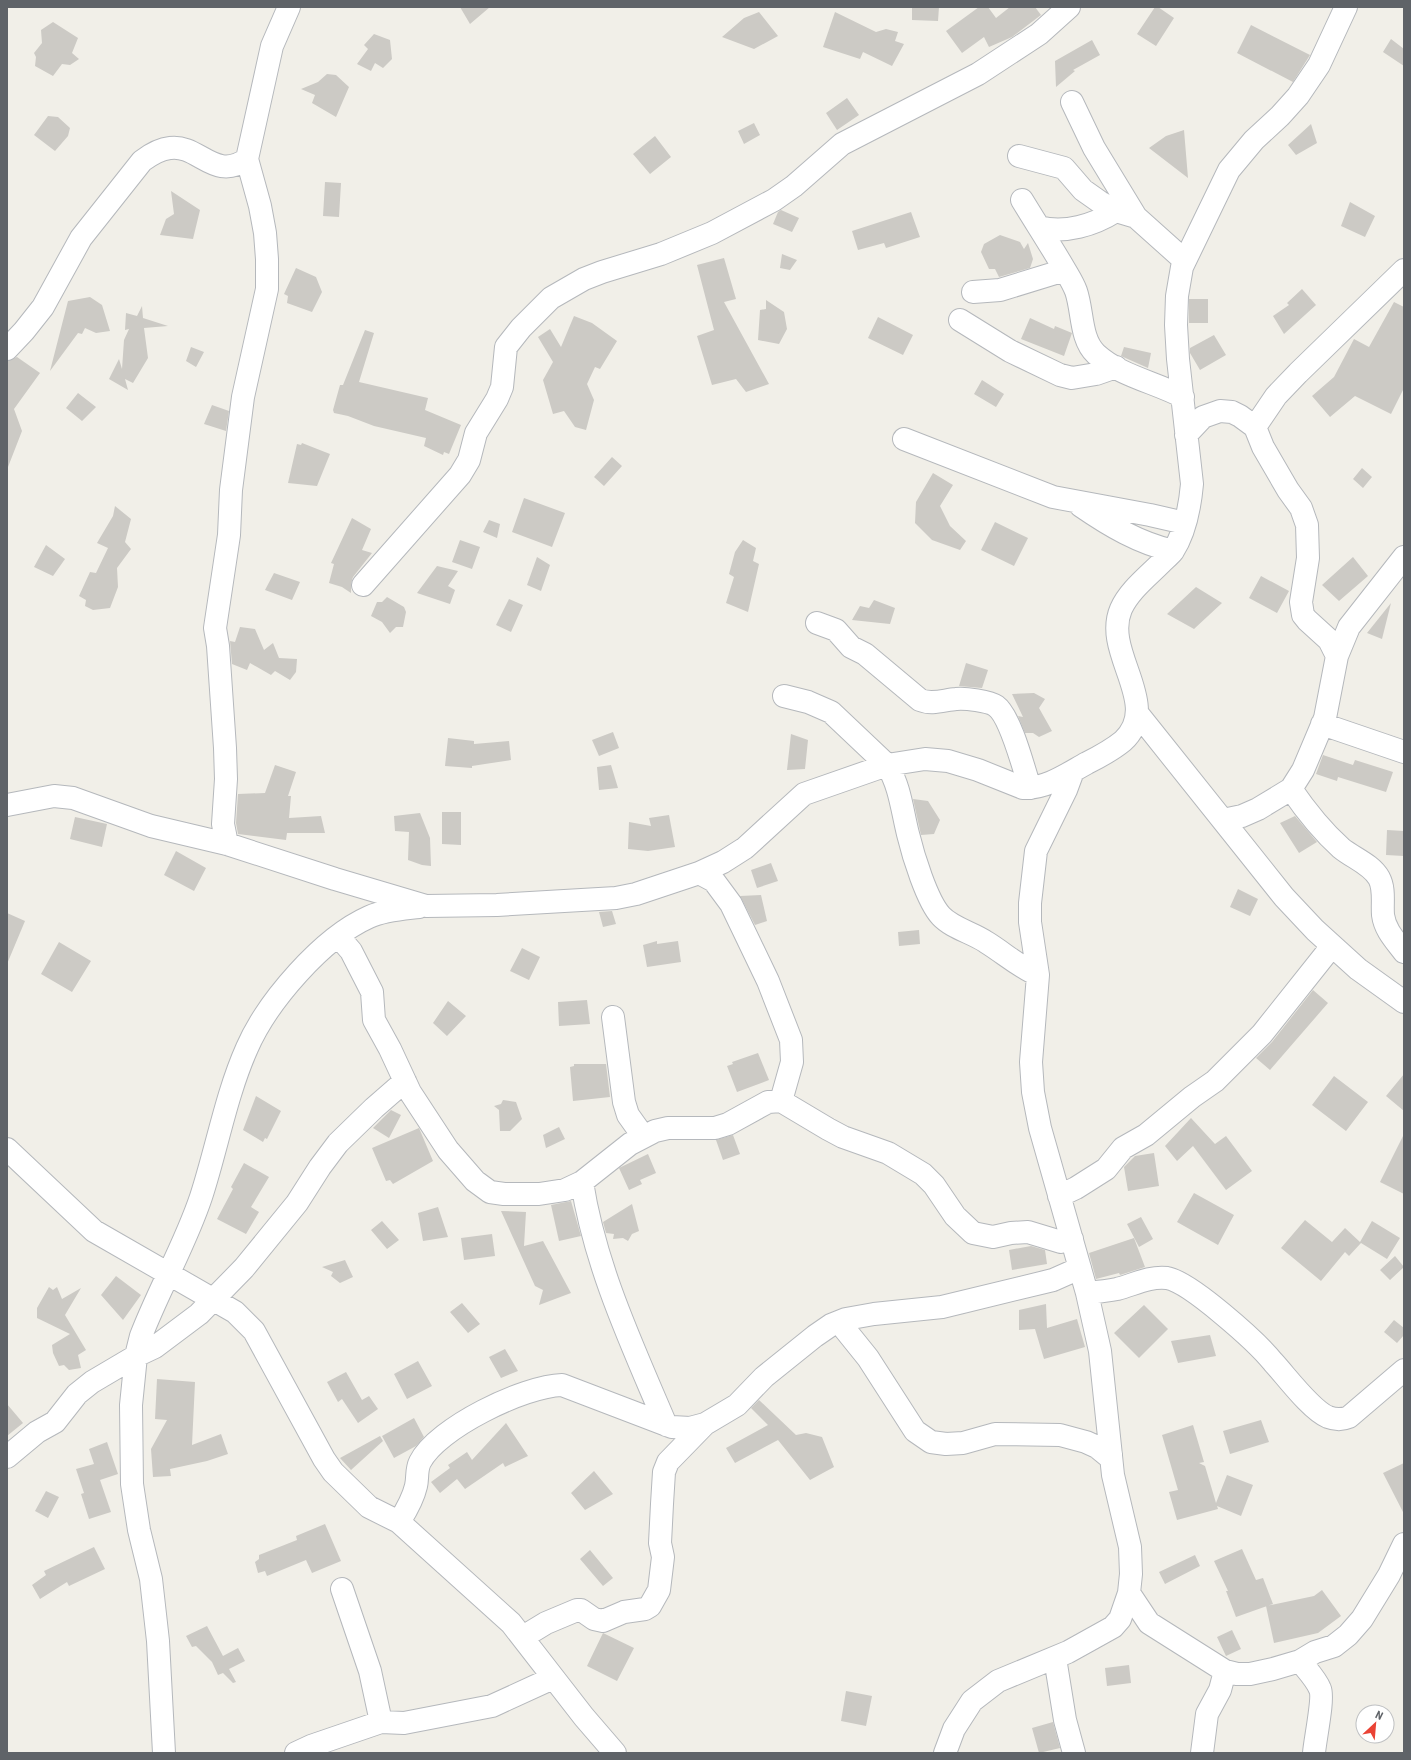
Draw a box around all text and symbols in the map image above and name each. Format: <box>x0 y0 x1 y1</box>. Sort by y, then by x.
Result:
north arrow <box>1355 1704 1395 1744</box>
text: N <box>1373 1708 1385 1723</box>

